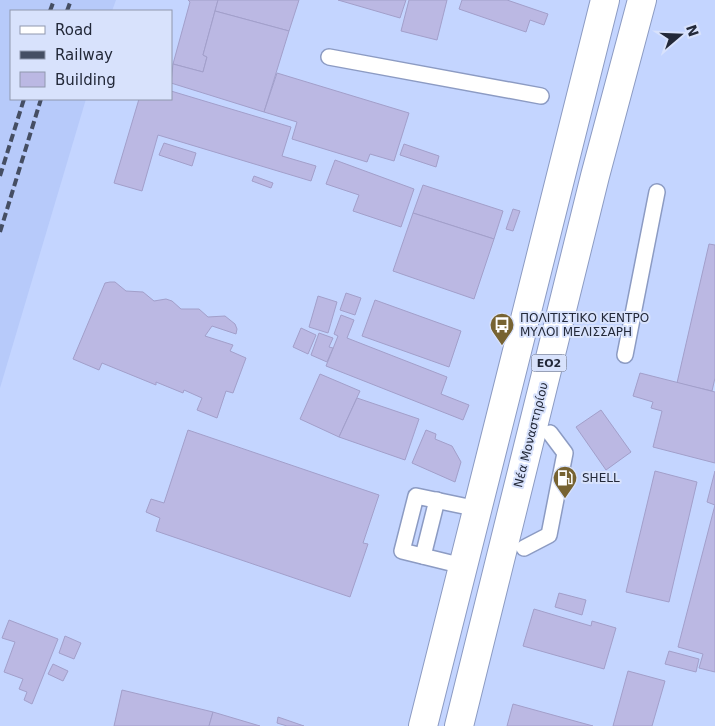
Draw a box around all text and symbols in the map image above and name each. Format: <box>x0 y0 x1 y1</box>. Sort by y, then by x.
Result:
legend <box>10 10 172 100</box>
north arrow <box>655 10 705 60</box>
text: Road <box>55 21 93 39</box>
text: N <box>683 23 702 39</box>
text: Railway <box>55 46 113 64</box>
text: Building <box>55 71 116 89</box>
place label: ΠΟΛΙΤΙΣΤΙΚΟ ΚΕΝΤΡΟ ΜΥΛΟΙ ΜΕΛΙΣΣΑΡΗ <box>520 311 649 339</box>
bus stop icon: ΠΟΛΙΤΙΣΤΙΚΟ ΚΕΝΤΡΟ ΜΥΛΟΙ ΜΕΛΙΣΣΑΡΗ <box>489 312 515 346</box>
road number: ΕΟ2 <box>532 354 566 372</box>
street label: Νέα Μοναστηρίου <box>511 381 551 489</box>
fuel station icon: SHELL <box>552 465 578 499</box>
place label: SHELL <box>582 471 620 485</box>

